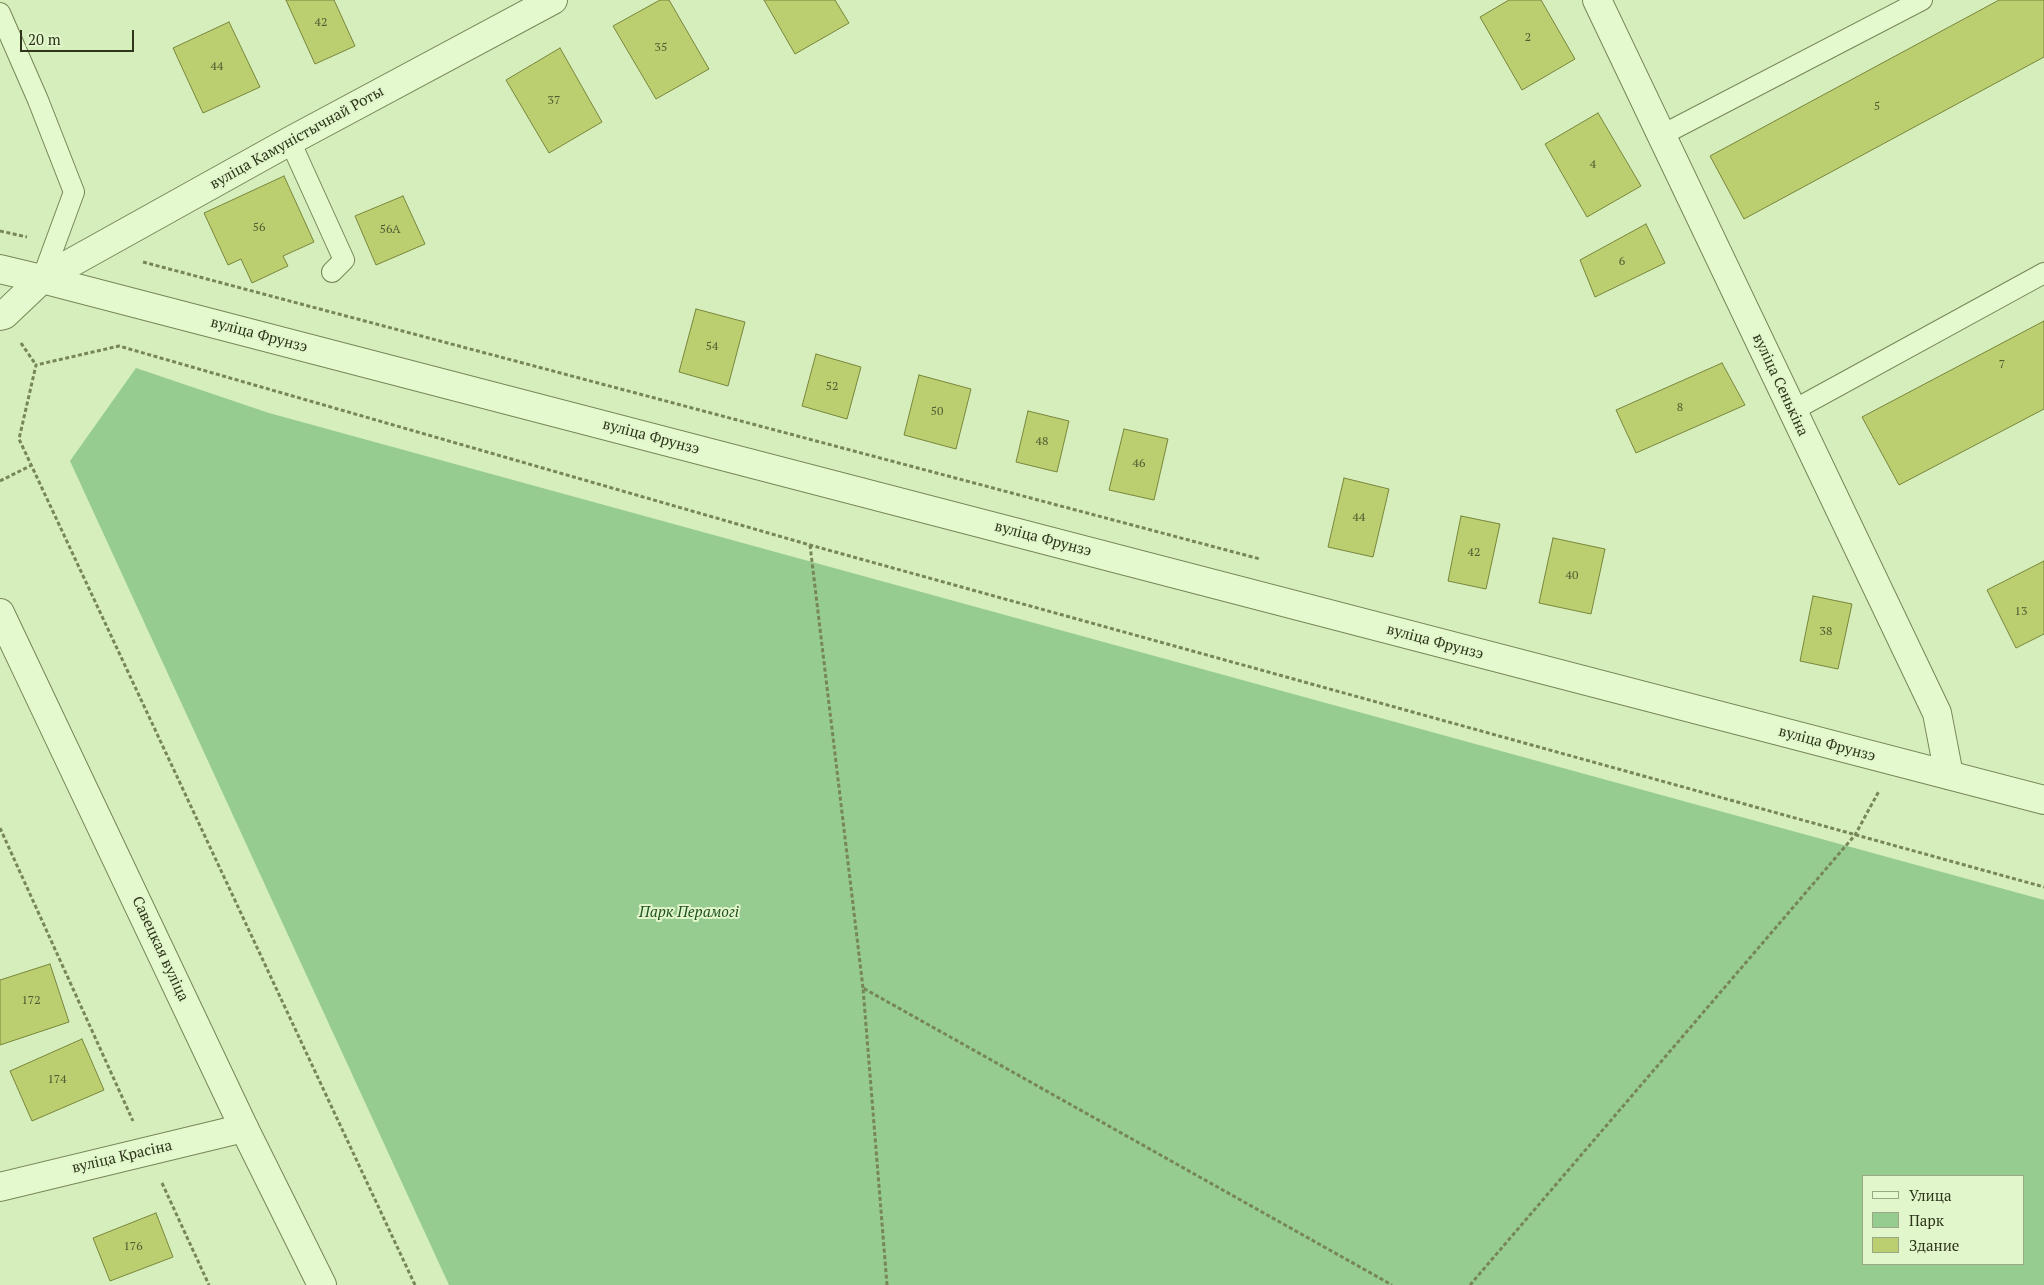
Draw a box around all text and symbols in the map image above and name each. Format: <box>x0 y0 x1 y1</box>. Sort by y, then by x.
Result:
house number: 42 <box>315 16 327 30</box>
scale bar <box>22 20 136 52</box>
text: 20 m <box>28 29 61 49</box>
house number: 2 <box>1525 31 1531 45</box>
house number: 35 <box>655 41 667 55</box>
house number: 44 <box>211 60 223 74</box>
street label: вуліца Камуністычнай Роты <box>207 83 387 193</box>
house number: 37 <box>548 94 560 108</box>
house number: 5 <box>1874 100 1880 114</box>
house number: 4 <box>1590 158 1596 172</box>
house number: 56 <box>253 221 265 235</box>
house number: 56А <box>380 223 400 237</box>
house number: 6 <box>1619 255 1625 269</box>
street label: вуліца Фрунзэ <box>209 313 309 357</box>
street label: вуліца Сенькіна <box>1748 331 1812 439</box>
house number: 54 <box>706 340 718 354</box>
house number: 7 <box>1999 358 2005 372</box>
house number: 52 <box>826 380 838 394</box>
house number: 8 <box>1677 401 1683 415</box>
house number: 50 <box>931 405 943 419</box>
street label: вуліца Фрунзэ <box>601 415 701 459</box>
house number: 48 <box>1036 435 1048 449</box>
house number: 46 <box>1133 457 1145 471</box>
house number: 44 <box>1353 511 1365 525</box>
street label: вуліца Фрунзэ <box>993 517 1093 561</box>
house number: 42 <box>1468 546 1480 560</box>
house number: 40 <box>1566 569 1578 583</box>
house number: 13 <box>2015 605 2027 619</box>
street label: вуліца Фрунзэ <box>1385 620 1485 664</box>
house number: 38 <box>1820 625 1832 639</box>
street label: вуліца Фрунзэ <box>1777 722 1877 766</box>
street label: Савецкая вуліца <box>128 894 192 1004</box>
park label: Парк Перамогі <box>639 904 739 922</box>
house number: 172 <box>21 994 41 1008</box>
house number: 174 <box>47 1073 67 1087</box>
street label: вуліца Красіна <box>70 1137 174 1177</box>
legend <box>1862 1175 2024 1265</box>
text: Улица <box>1909 1185 1952 1205</box>
text: Парк <box>1909 1210 1944 1230</box>
text: Здание <box>1909 1235 1959 1255</box>
house number: 176 <box>123 1240 143 1254</box>

